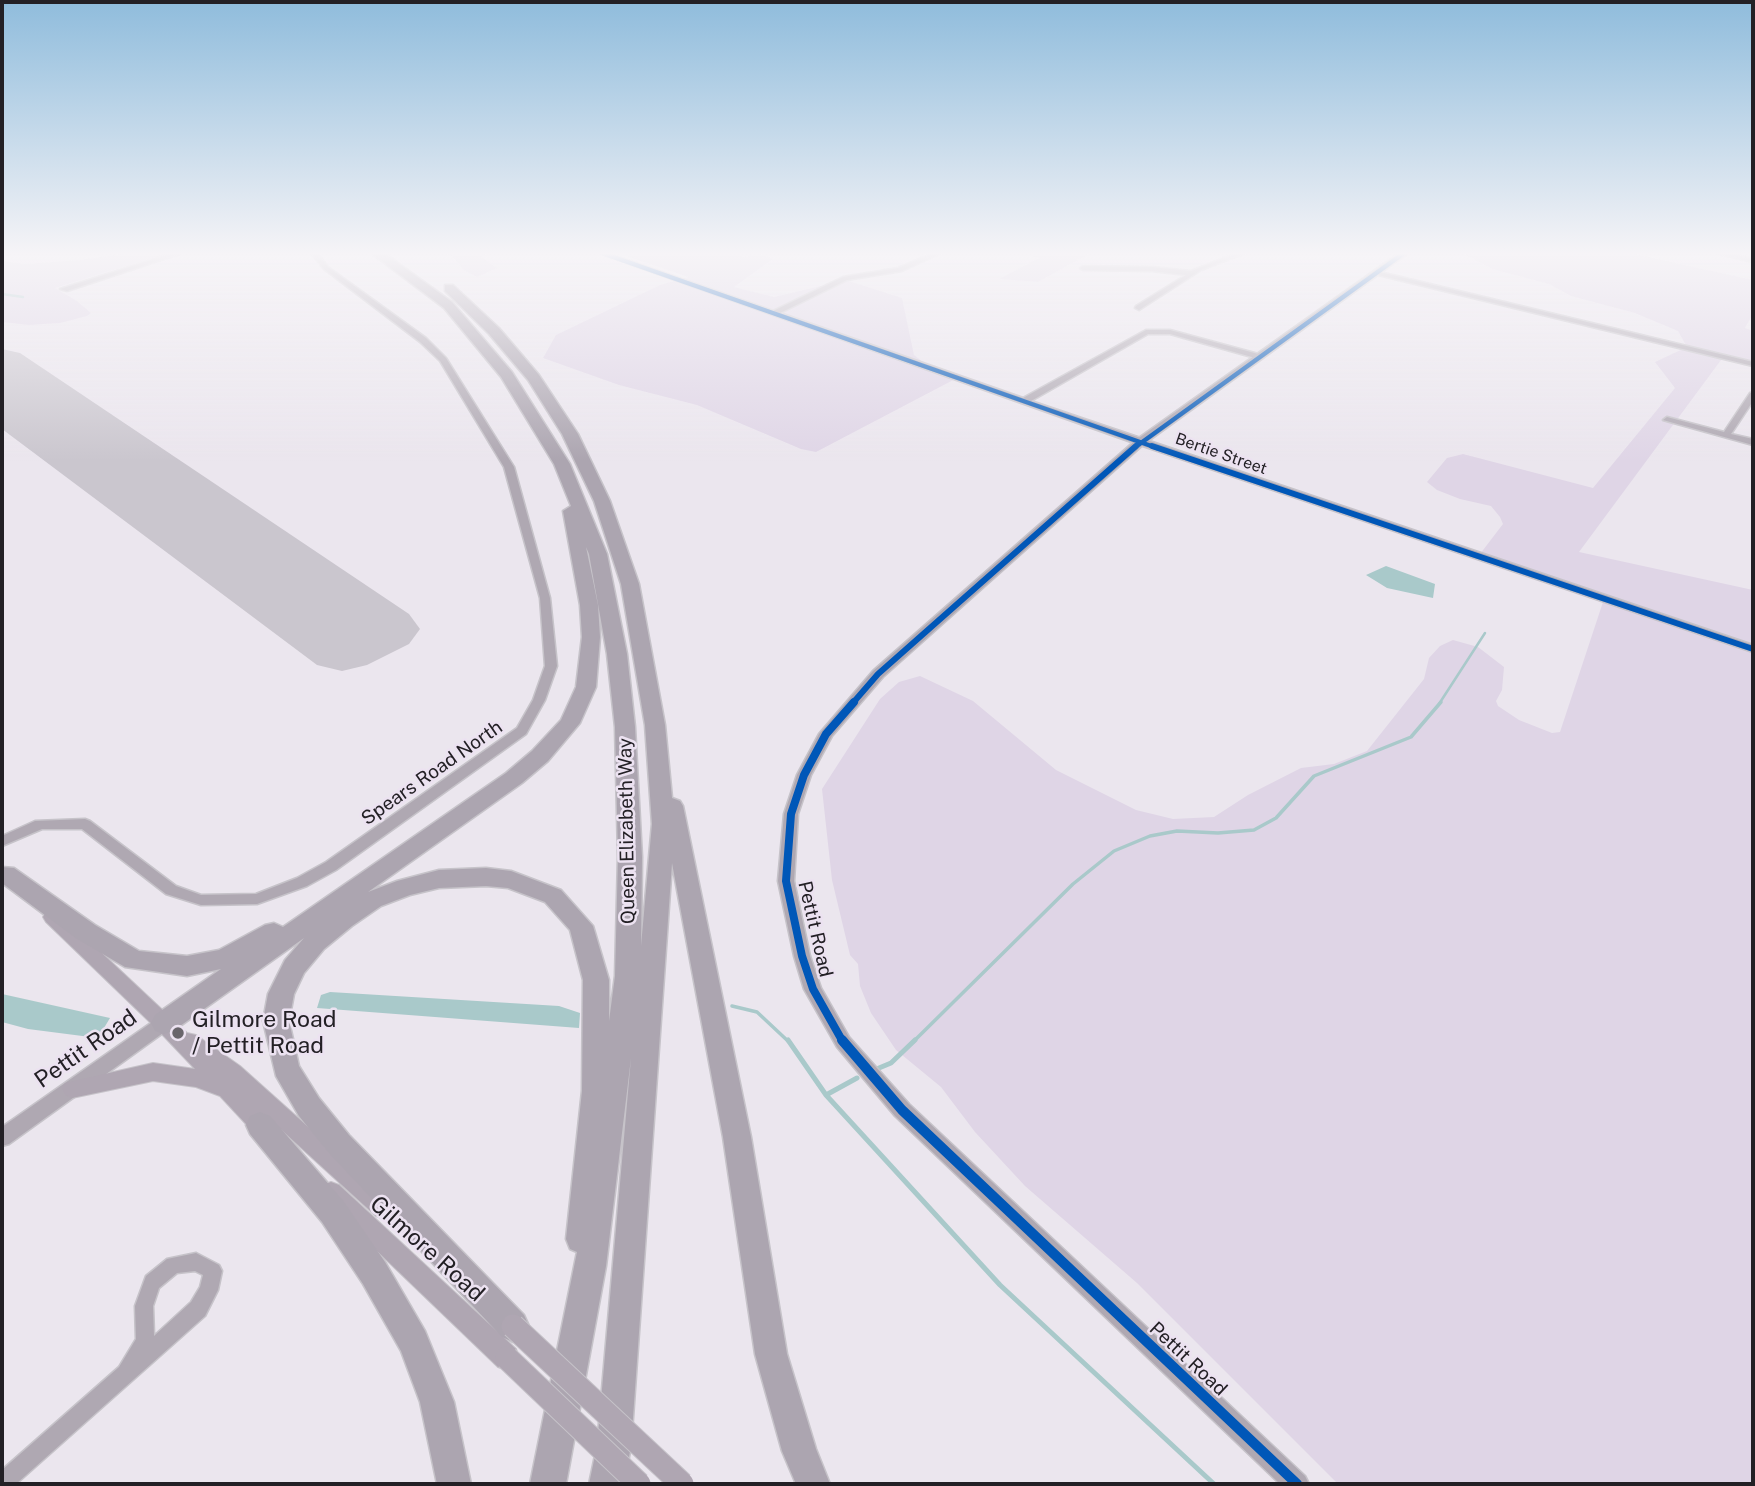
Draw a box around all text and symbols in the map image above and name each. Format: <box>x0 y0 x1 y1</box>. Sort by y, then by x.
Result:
street label: Bertie Street <box>1173 429 1269 479</box>
street label: Spears Road North <box>357 716 507 830</box>
street label: Queen Elizabeth Way <box>614 738 640 924</box>
street label: Pettit Road <box>793 879 837 979</box>
street label: Pettit Road <box>30 1004 142 1094</box>
place label: Gilmore Road / Pettit Road <box>192 1006 336 1060</box>
marker: Gilmore Road / Pettit Road <box>170 1025 186 1041</box>
street label: Gilmore Road <box>364 1190 490 1308</box>
street label: Pettit Road <box>1144 1317 1232 1401</box>

